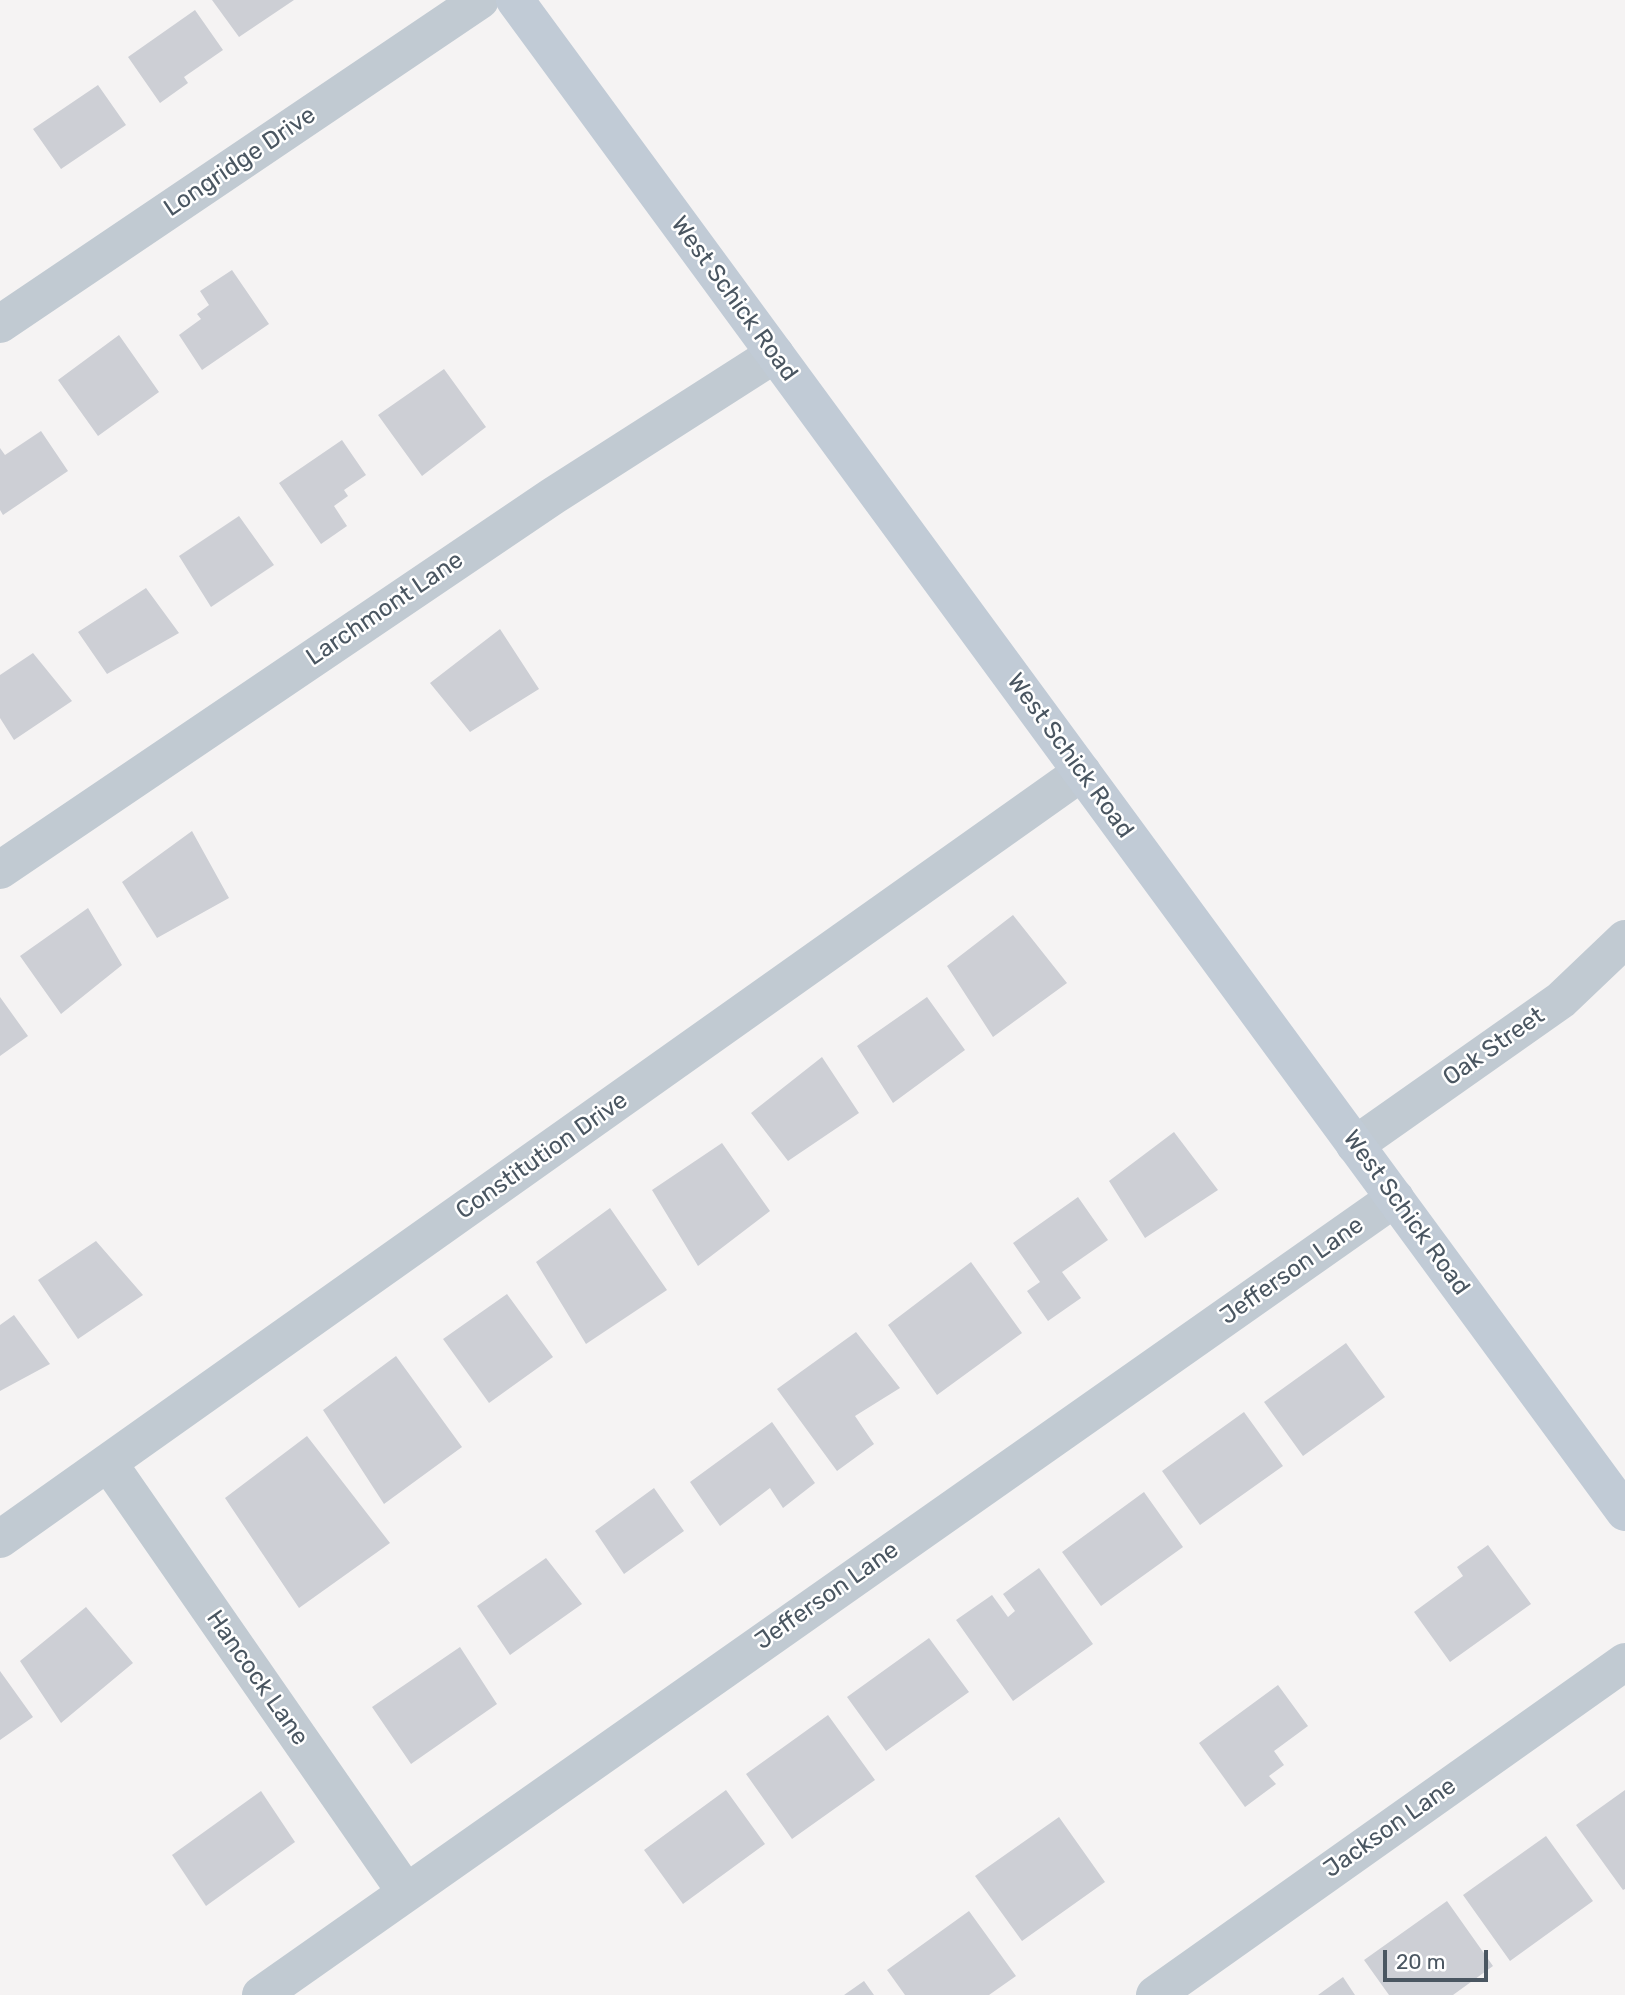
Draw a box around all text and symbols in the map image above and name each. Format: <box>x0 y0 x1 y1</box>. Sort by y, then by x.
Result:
street label: Longridge Drive <box>159 101 321 223</box>
street label: West Schick Road <box>665 211 803 387</box>
street label: Larchmont Lane <box>301 546 469 672</box>
street label: West Schick Road <box>1001 668 1139 844</box>
street label: Oak Street <box>1438 1002 1550 1092</box>
street label: Constitution Drive <box>451 1086 633 1226</box>
street label: West Schick Road <box>1337 1125 1475 1301</box>
street label: Jefferson Lane <box>1215 1211 1369 1331</box>
street label: Jefferson Lane <box>750 1536 904 1656</box>
street label: Hancock Lane <box>200 1605 314 1751</box>
street label: Jackson Lane <box>1318 1772 1462 1884</box>
scale bar <box>1387 1936 1492 1980</box>
text: 20 m <box>1396 1949 1445 1974</box>

